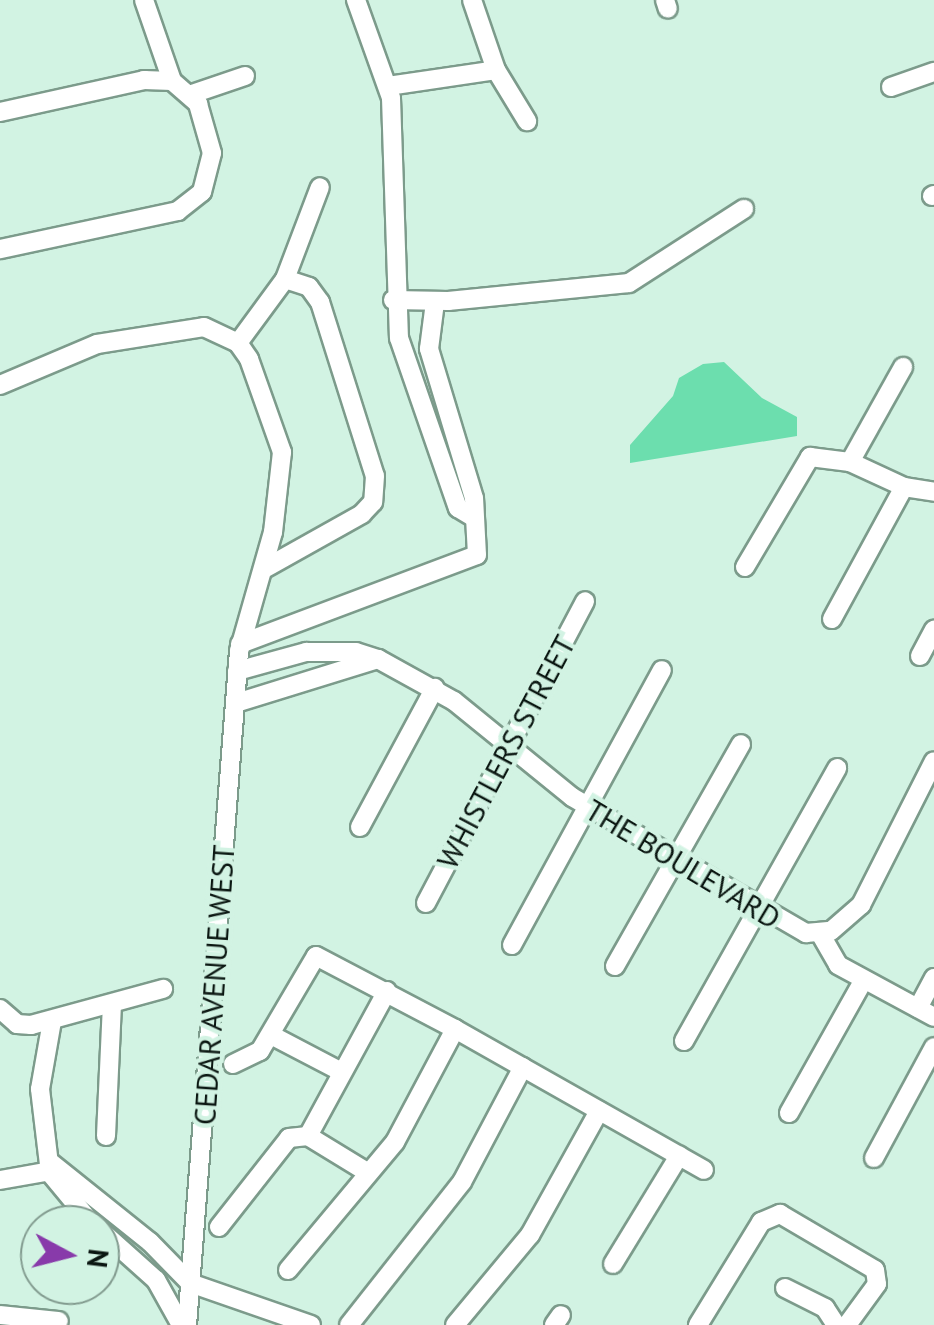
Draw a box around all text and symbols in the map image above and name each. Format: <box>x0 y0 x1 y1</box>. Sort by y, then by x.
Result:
street label: WHISTLERS STREET <box>429 629 583 875</box>
street label: THE BOULEVARD <box>579 792 787 936</box>
street label: CEDAR AVENUE WEST <box>186 843 242 1127</box>
north arrow <box>20 1205 120 1305</box>
text: N <box>79 1247 118 1270</box>

